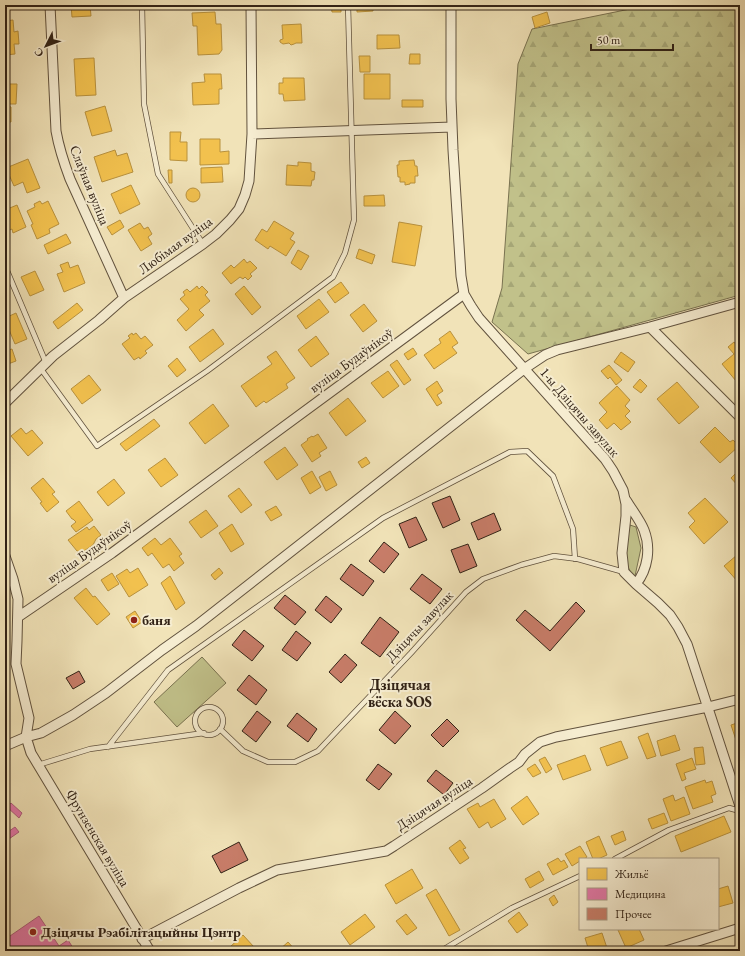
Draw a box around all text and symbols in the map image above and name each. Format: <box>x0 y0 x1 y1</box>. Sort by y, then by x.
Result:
north arrow <box>26 26 66 66</box>
scale bar <box>591 26 673 52</box>
text: 50 m <box>597 32 621 48</box>
text: С <box>31 45 46 60</box>
street label: Слаўная вуліца <box>66 142 114 228</box>
street label: Любімая вуліца <box>134 212 216 278</box>
street label: вуліца Будаўнікоў <box>306 323 397 396</box>
street label: 1-ы Дзіцячы завулак <box>536 363 624 461</box>
street label: вуліца Будаўнікоў <box>43 515 135 587</box>
street label: Дзіцячы завулак <box>381 586 457 665</box>
place label: баня <box>142 611 171 629</box>
marker: баня <box>129 615 139 625</box>
district label: Дзіцячая вёска SOS <box>368 675 432 711</box>
street label: Дзіцячая вуліца <box>392 771 476 834</box>
street label: Фрунзенская вуліца <box>62 786 134 890</box>
legend <box>579 858 719 930</box>
text: Жильё <box>614 866 649 882</box>
text: Медицина <box>615 886 666 902</box>
text: Прочее <box>615 906 652 922</box>
place label: Дзіцячы Рэабілітацыйны Цэнтр <box>41 923 241 941</box>
marker: Дзіцячы Рэабілітацыйны Цэнтр <box>28 927 38 937</box>

